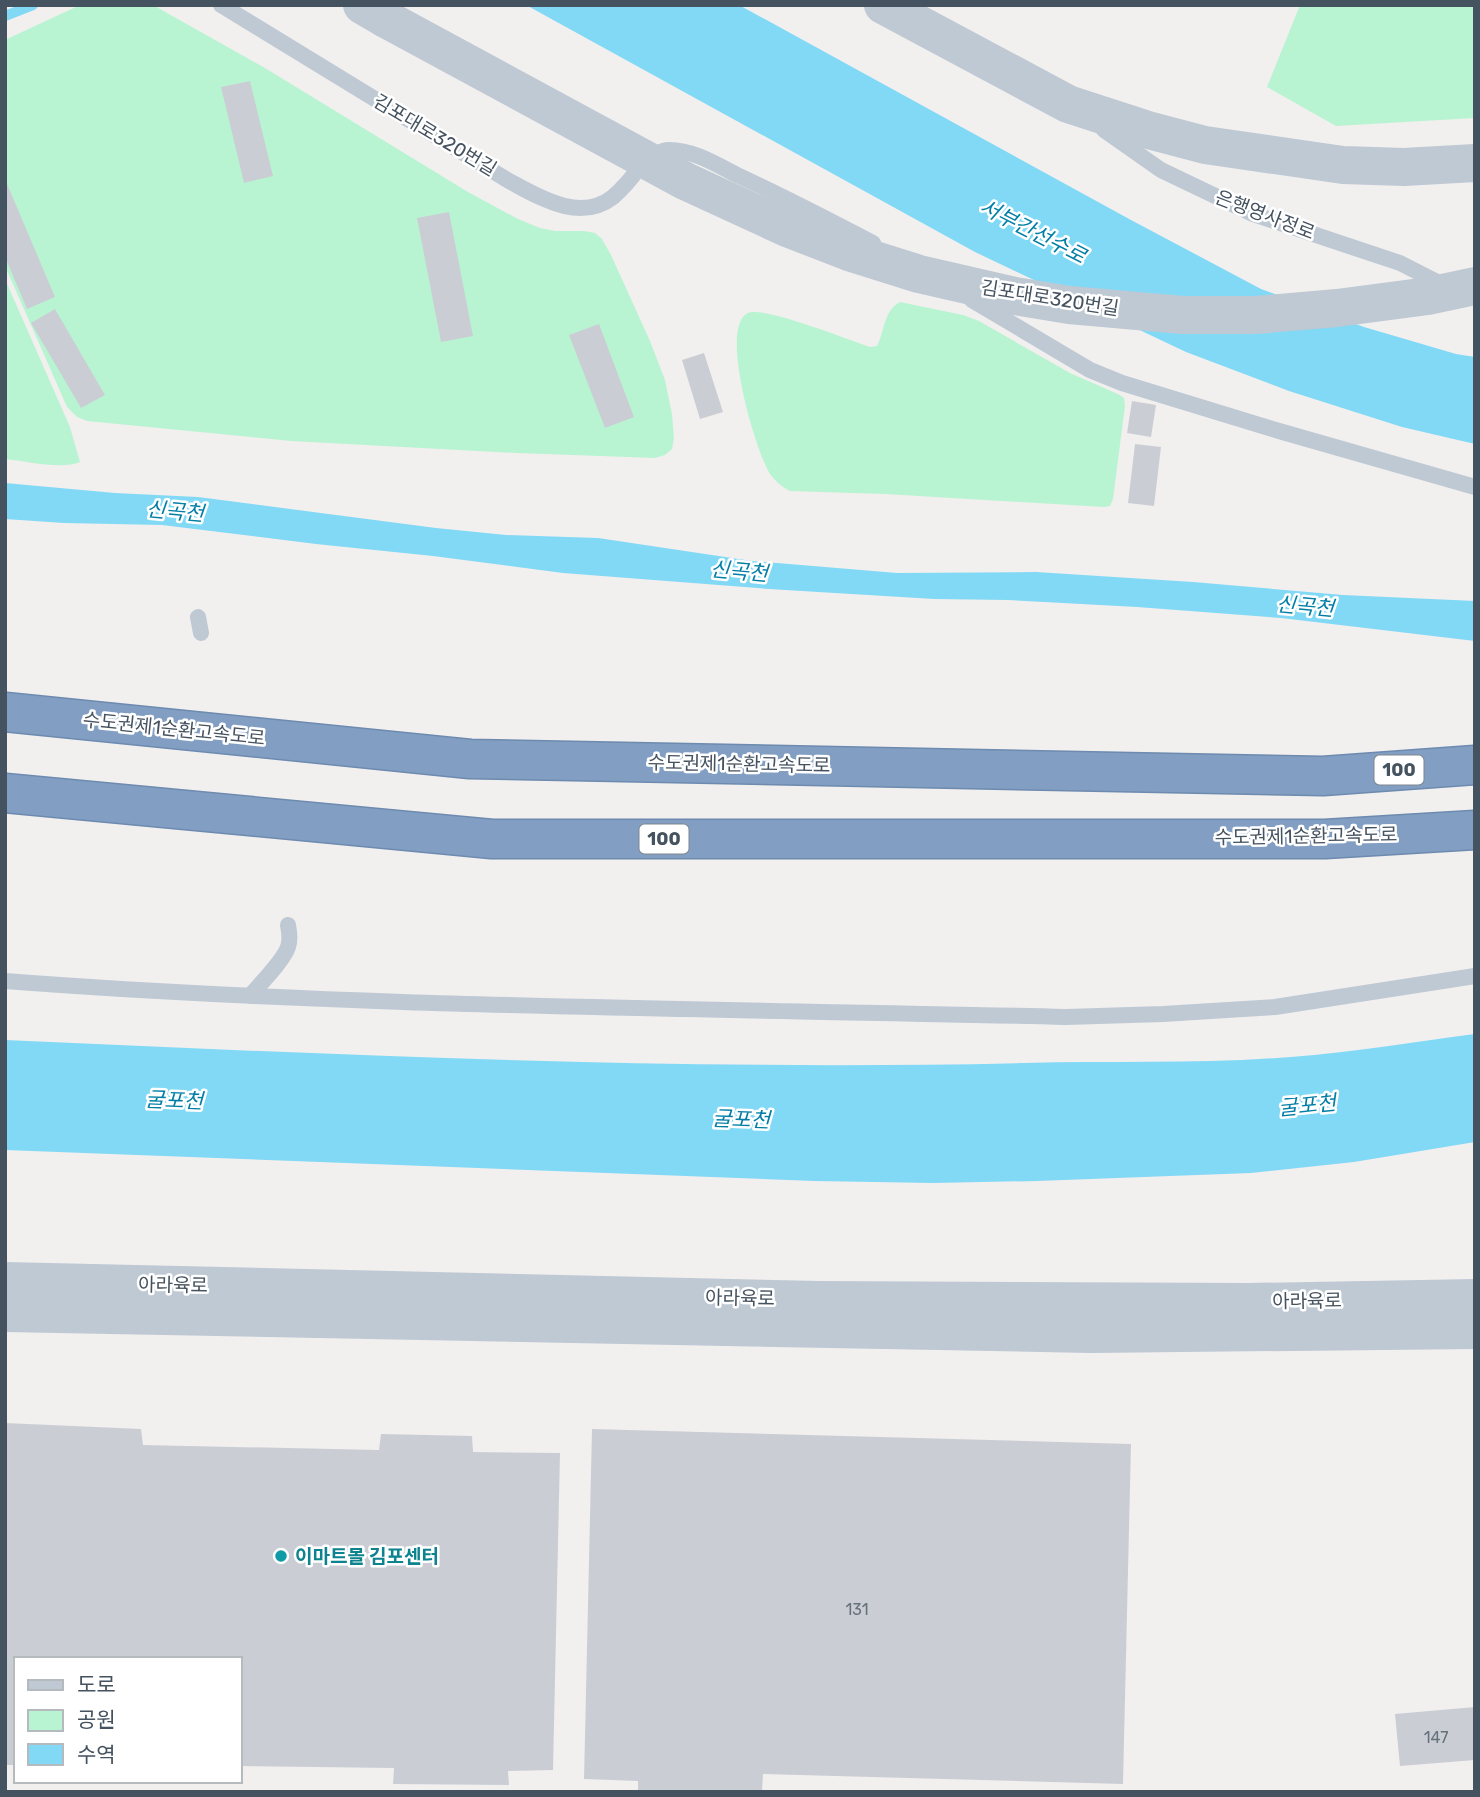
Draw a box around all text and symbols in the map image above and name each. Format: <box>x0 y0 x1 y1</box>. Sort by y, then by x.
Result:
street label: 김포대로320번길 <box>369 89 501 181</box>
street label: 은행영사정로 <box>1212 185 1318 245</box>
water label: 서부간선수로 <box>976 194 1092 269</box>
street label: 김포대로320번길 <box>979 276 1121 320</box>
water label: 신곡천 <box>145 496 208 526</box>
water label: 신곡천 <box>709 556 772 586</box>
water label: 신곡천 <box>1275 591 1338 621</box>
street label: 수도권제1순환고속도로 <box>82 708 266 750</box>
street label: 수도권제1순환고속도로 <box>647 751 831 777</box>
road number: 100 <box>1374 756 1424 784</box>
street label: 수도권제1순환고속도로 <box>1214 823 1398 849</box>
road number: 100 <box>640 824 688 854</box>
water label: 굴포천 <box>145 1086 206 1114</box>
water label: 굴포천 <box>1277 1089 1340 1120</box>
water label: 굴포천 <box>712 1105 773 1133</box>
street label: 아라육로 <box>138 1273 208 1297</box>
street label: 아라육로 <box>705 1286 775 1310</box>
street label: 아라육로 <box>1272 1289 1342 1313</box>
place label: 이마트몰 김포센터 <box>295 1545 439 1568</box>
marker: 이마트몰 김포센터 <box>273 1548 289 1564</box>
house number: 131 <box>845 1600 869 1619</box>
legend <box>14 1657 242 1783</box>
text: 도로 <box>77 1672 116 1697</box>
text: 공원 <box>77 1707 116 1732</box>
house number: 147 <box>1424 1728 1448 1747</box>
text: 수역 <box>77 1742 116 1767</box>

